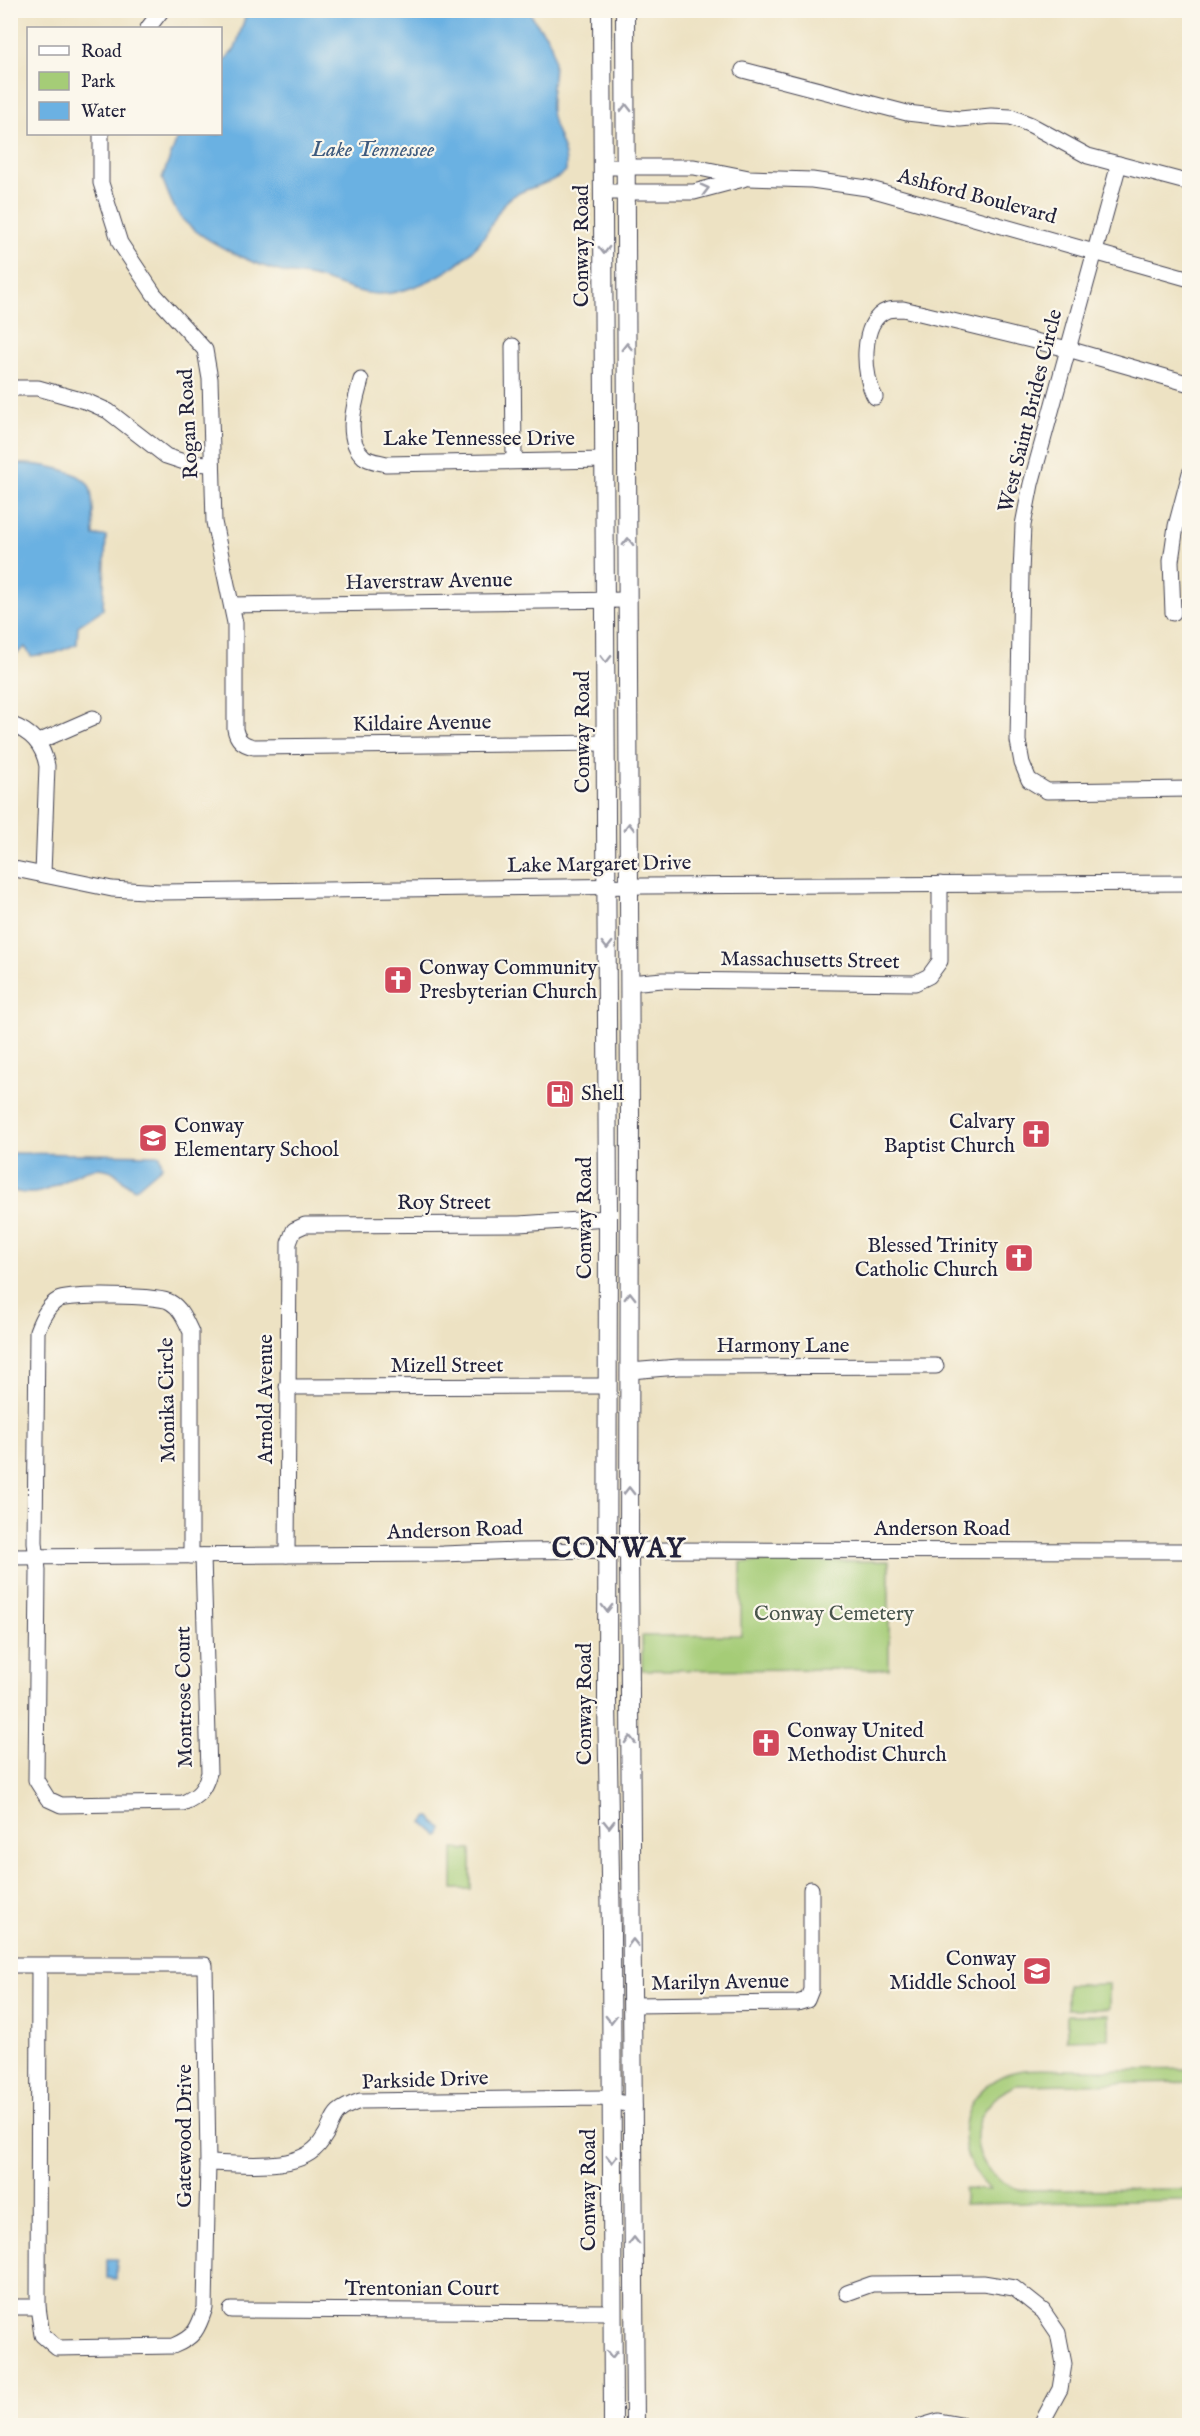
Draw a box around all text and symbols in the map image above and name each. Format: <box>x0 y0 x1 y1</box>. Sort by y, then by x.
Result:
legend <box>27 27 222 135</box>
text: Road <box>81 41 122 64</box>
text: Park <box>81 71 116 94</box>
text: Water <box>81 101 126 124</box>
one-way arrow <box>619 104 632 113</box>
water label: Lake Tennessee <box>311 136 435 164</box>
street label: Ashford Boulevard <box>894 163 1060 231</box>
one-way arrow <box>700 183 710 196</box>
street label: Conway Road <box>569 184 596 307</box>
one-way arrow <box>598 246 610 255</box>
street label: West Saint Brides Circle <box>993 306 1069 516</box>
one-way arrow <box>621 342 633 351</box>
street label: Rogan Road <box>173 367 205 480</box>
street label: Lake Tennessee Drive <box>383 426 575 453</box>
one-way arrow <box>622 537 634 546</box>
street label: Haverstraw Avenue <box>345 567 513 597</box>
one-way arrow <box>600 654 612 663</box>
street label: Conway Road <box>570 670 597 793</box>
street label: Kildaire Avenue <box>353 709 492 739</box>
one-way arrow <box>622 823 635 832</box>
street label: Lake Margaret Drive <box>507 850 692 880</box>
one-way arrow <box>601 940 613 949</box>
street label: Massachusetts Street <box>720 946 900 976</box>
place label: Conway Community Presbyterian Church <box>419 955 598 1006</box>
church icon: Conway Community Presbyterian Church <box>382 964 414 996</box>
fuel station icon: Shell <box>544 1078 576 1110</box>
place label: Shell <box>581 1081 624 1108</box>
place label: Calvary Baptist Church <box>884 1109 1016 1160</box>
place label: Conway Elementary School <box>174 1113 339 1164</box>
church icon: Calvary Baptist Church <box>1020 1118 1052 1150</box>
school or university icon: Conway Elementary School <box>137 1122 169 1154</box>
street label: Conway Road <box>572 1156 599 1279</box>
street label: Roy Street <box>397 1190 491 1217</box>
place label: Blessed Trinity Catholic Church <box>855 1233 999 1284</box>
church icon: Blessed Trinity Catholic Church <box>1003 1242 1035 1274</box>
one-way arrow <box>624 1292 636 1301</box>
street label: Harmony Lane <box>717 1333 850 1360</box>
street label: Arnold Avenue <box>253 1334 280 1465</box>
street label: Monika Circle <box>153 1337 183 1463</box>
street label: Mizell Street <box>391 1353 504 1380</box>
one-way arrow <box>623 1487 635 1496</box>
street label: Anderson Road <box>386 1515 524 1547</box>
street label: Anderson Road <box>873 1516 1011 1543</box>
district label: CONWAY <box>552 1533 686 1567</box>
park label: Conway Cemetery <box>754 1601 915 1628</box>
one-way arrow <box>601 1604 613 1613</box>
street label: Montrose Court <box>170 1626 200 1768</box>
street label: Conway Road <box>572 1642 599 1765</box>
place label: Conway United Methodist Church <box>787 1718 947 1769</box>
church icon: Conway United Methodist Church <box>750 1727 782 1759</box>
one-way arrow <box>624 1736 636 1745</box>
one-way arrow <box>603 1820 615 1829</box>
one-way arrow <box>627 1938 639 1947</box>
place label: Conway Middle School <box>889 1946 1017 1997</box>
school or university icon: Conway Middle School <box>1021 1955 1053 1987</box>
street label: Marilyn Avenue <box>651 1968 790 1998</box>
one-way arrow <box>605 2015 617 2024</box>
street label: Gatewood Drive <box>172 2064 199 2208</box>
street label: Parkside Drive <box>361 2065 489 2097</box>
street label: Conway Road <box>576 2128 603 2251</box>
one-way arrow <box>606 2155 618 2164</box>
one-way arrow <box>628 2237 640 2246</box>
street label: Trentonian Court <box>345 2276 499 2303</box>
one-way arrow <box>606 2350 618 2359</box>

